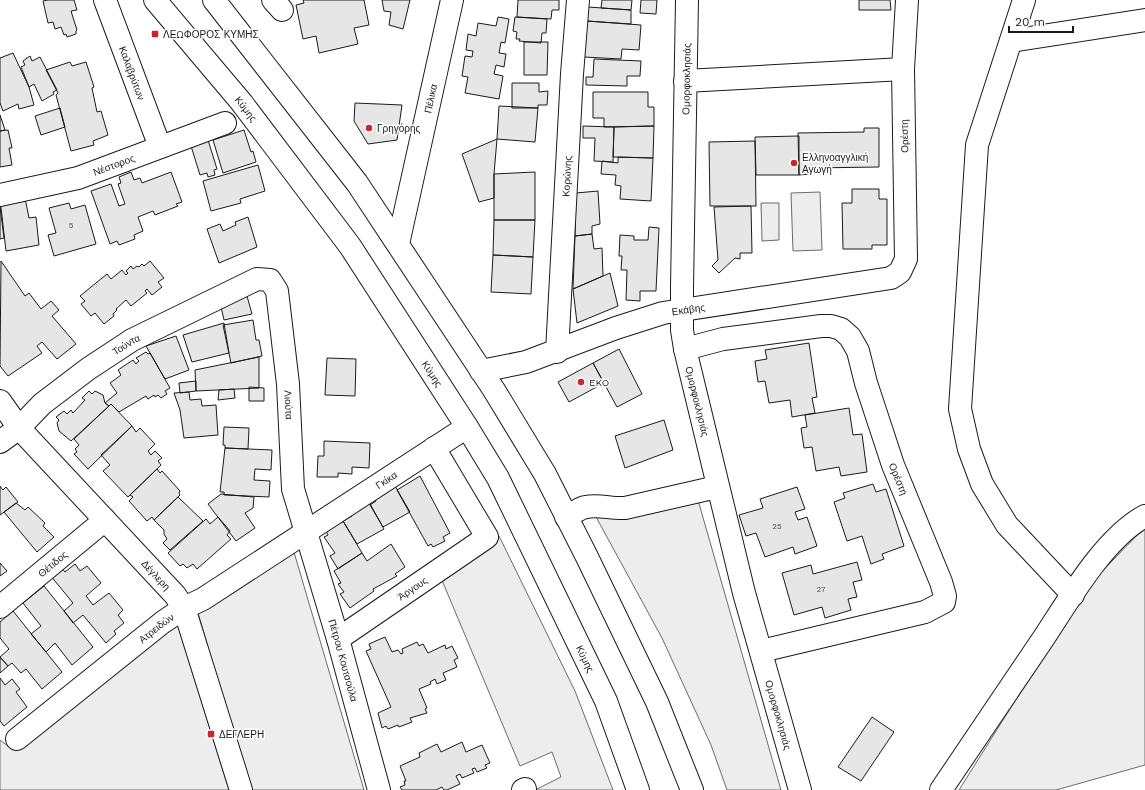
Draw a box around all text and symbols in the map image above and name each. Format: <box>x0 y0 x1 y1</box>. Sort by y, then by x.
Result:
scale bar <box>1009 8 1073 34</box>
text: 20 m <box>1015 15 1045 29</box>
marker: ΛΕΩΦΟΡΟΣ ΚΥΜΗΣ <box>150 29 160 39</box>
place label: ΛΕΩΦΟΡΟΣ ΚΥΜΗΣ <box>163 29 259 40</box>
street label: Ομορφοκλησιάς <box>680 43 693 115</box>
street label: Καλαβρύτων <box>117 45 147 102</box>
street label: Πέλικα <box>422 83 439 114</box>
street label: Κύμης <box>233 94 259 124</box>
street label: Ορέστη <box>899 119 910 153</box>
marker: Γρηγόρης <box>364 123 374 133</box>
place label: Γρηγόρης <box>377 123 421 134</box>
street label: Νέστορος <box>92 152 136 178</box>
place label: Ελληνοαγγλική Αγωγή <box>802 152 868 175</box>
street label: Κορώνης <box>560 155 574 197</box>
marker: Ελληνοαγγλική Αγωγή <box>789 158 799 168</box>
house number: 5 <box>69 221 74 230</box>
street label: Εκάβης <box>671 302 706 318</box>
street label: Τούντα <box>110 332 142 357</box>
street label: Κύμης <box>420 359 445 389</box>
street label: Ομορφοκλησιάς <box>683 365 711 438</box>
marker: EKO <box>576 377 586 387</box>
place label: EKO <box>589 377 609 388</box>
street label: Λιούτα <box>282 390 295 420</box>
street label: Ορέστη <box>887 461 910 497</box>
street label: Γκίκα <box>374 469 399 491</box>
house number: 25 <box>772 522 782 531</box>
street label: Θέτιδος <box>36 549 70 579</box>
street label: Δέγλερη <box>139 558 172 592</box>
street label: Άργους <box>396 575 430 603</box>
house number: 27 <box>817 585 826 594</box>
street label: Ατρειδών <box>137 611 176 645</box>
street label: Πέτρου Κουτσούλα <box>326 618 360 703</box>
street label: Κύμης <box>574 644 596 674</box>
street label: Ομορφοκλησιάς <box>763 679 793 751</box>
marker: ΔΕΓΛΕΡΗ <box>206 729 216 739</box>
place label: ΔΕΓΛΕΡΗ <box>219 729 264 740</box>

